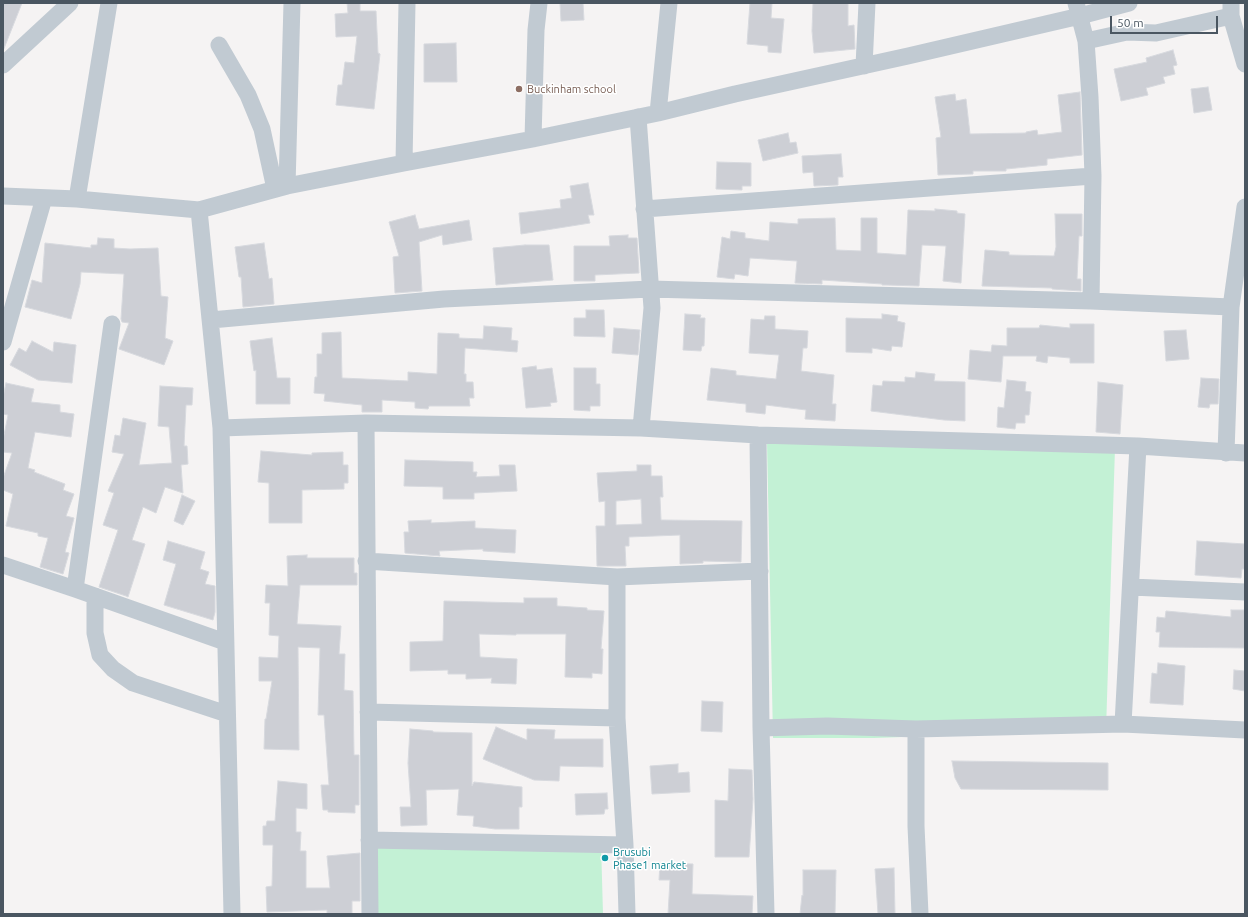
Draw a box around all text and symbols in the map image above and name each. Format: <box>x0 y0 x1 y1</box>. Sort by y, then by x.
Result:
scale bar <box>1112 8 1220 34</box>
text: 50 m <box>1117 16 1144 29</box>
place label: Buckinham school <box>527 82 616 96</box>
marker: Buckinham school <box>514 84 524 94</box>
place label: Brusubi Phase1 market <box>613 845 686 871</box>
marker: Brusubi Phase1 market <box>600 853 610 863</box>

